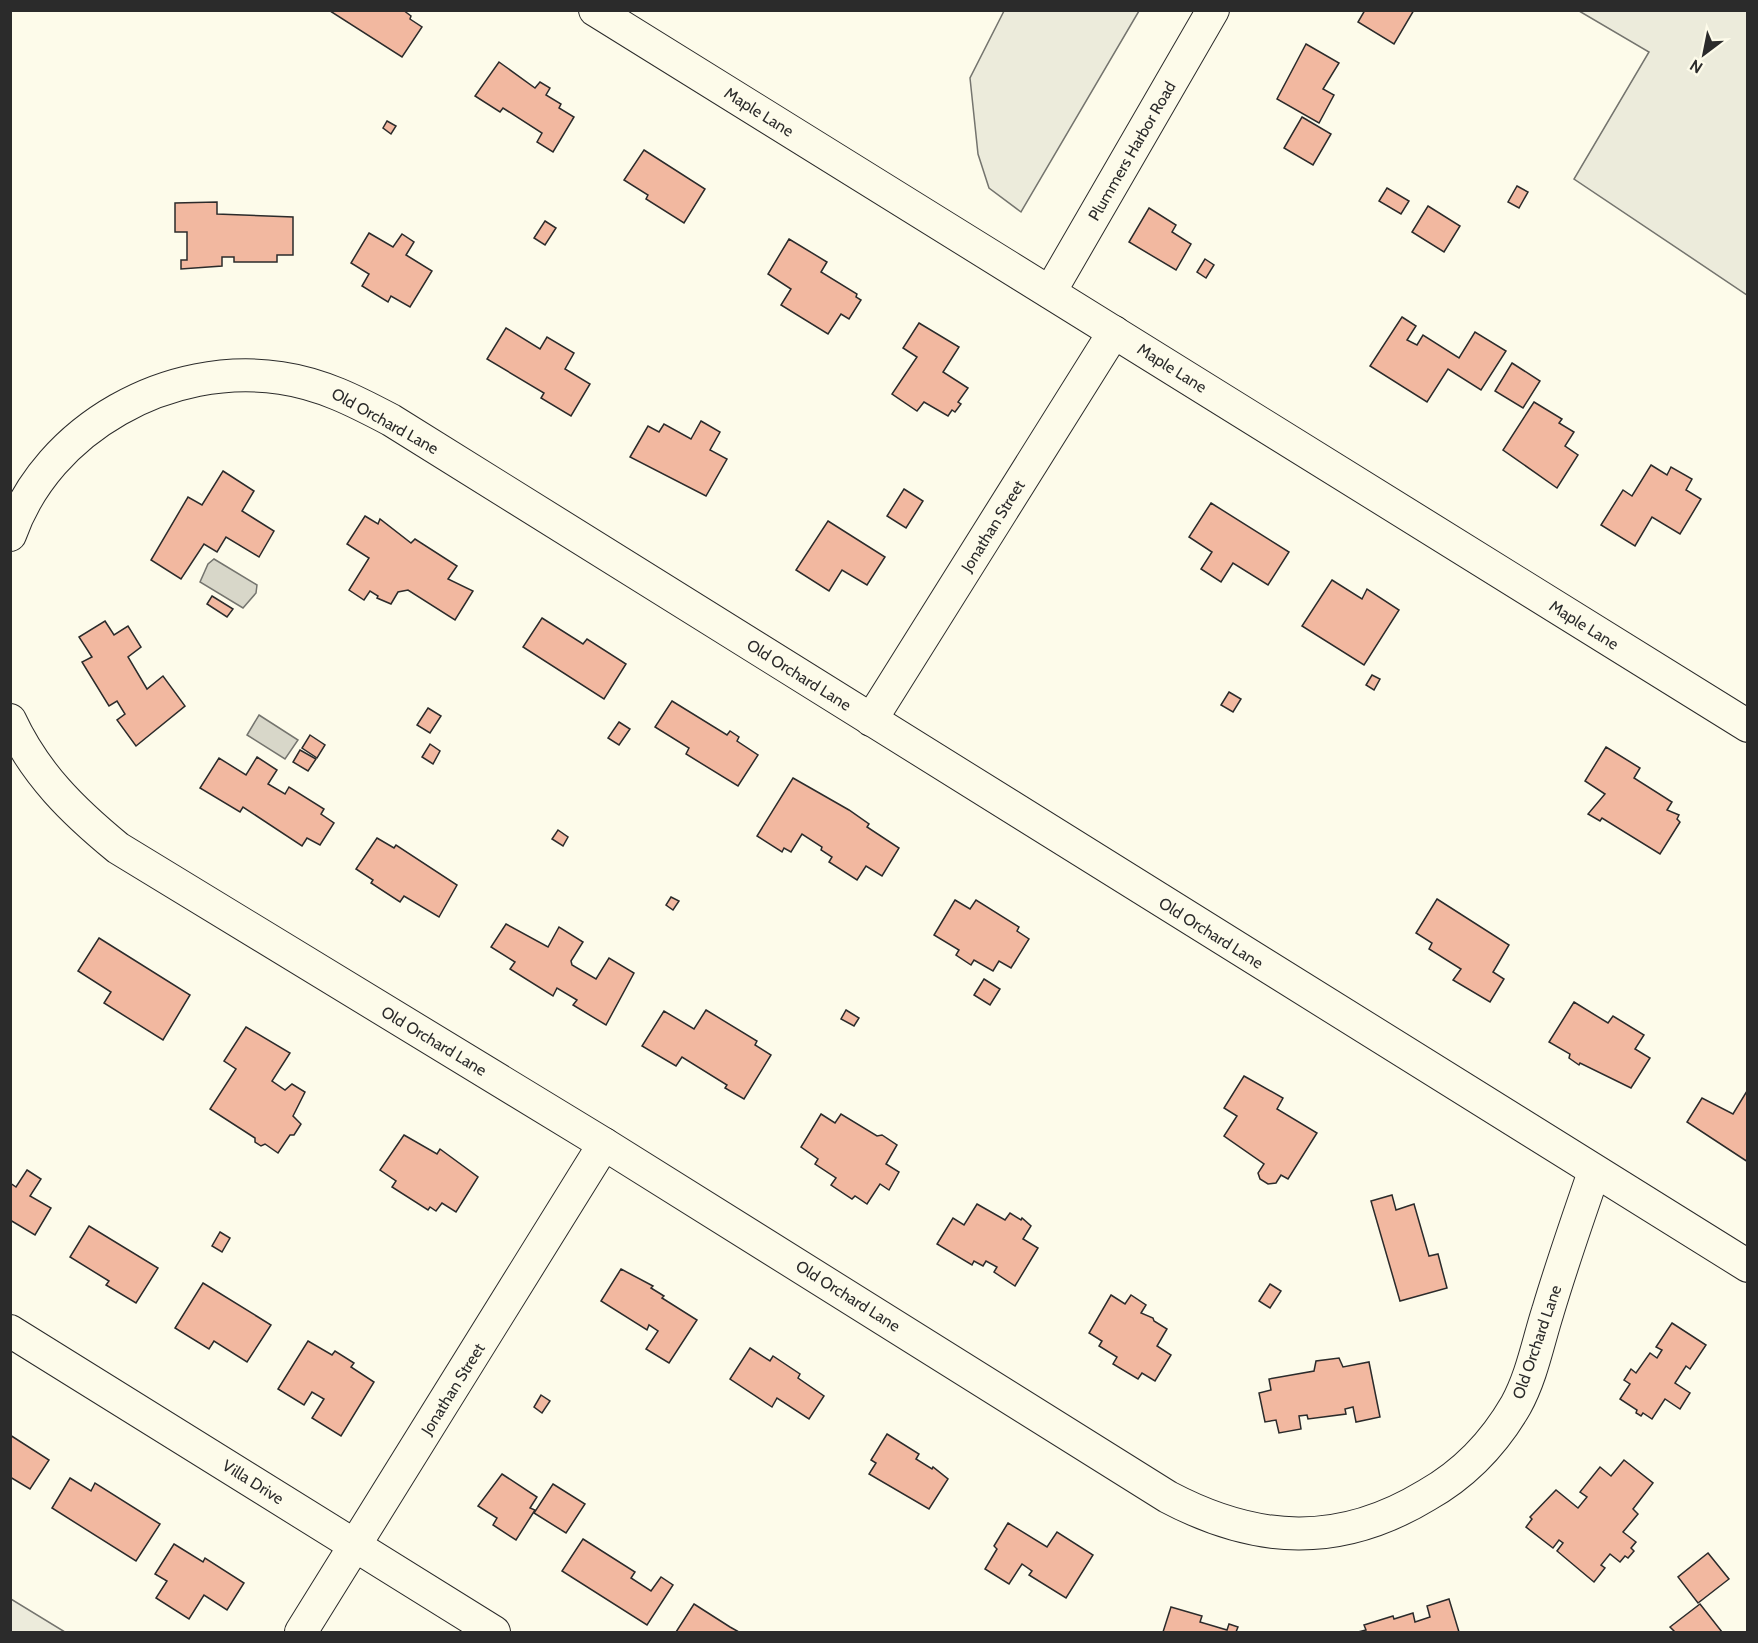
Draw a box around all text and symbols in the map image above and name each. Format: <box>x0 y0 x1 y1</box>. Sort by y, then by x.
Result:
north arrow <box>1674 24 1734 84</box>
text: N <box>1686 55 1706 77</box>
street label: Plummers Harbor Road <box>1084 78 1180 224</box>
street label: Maple Lane <box>721 83 797 141</box>
street label: Maple Lane <box>1134 339 1210 397</box>
street label: Old Orchard Lane <box>328 384 442 458</box>
street label: Jonathan Street <box>957 476 1029 576</box>
street label: Maple Lane <box>1546 596 1622 654</box>
street label: Old Orchard Lane <box>743 635 855 715</box>
street label: Old Orchard Lane <box>1155 893 1267 973</box>
street label: Old Orchard Lane <box>378 1002 490 1080</box>
street label: Old Orchard Lane <box>792 1256 904 1336</box>
street label: Old Orchard Lane <box>1509 1283 1565 1401</box>
street label: Jonathan Street <box>417 1339 489 1439</box>
street label: Villa Drive <box>219 1456 287 1508</box>

